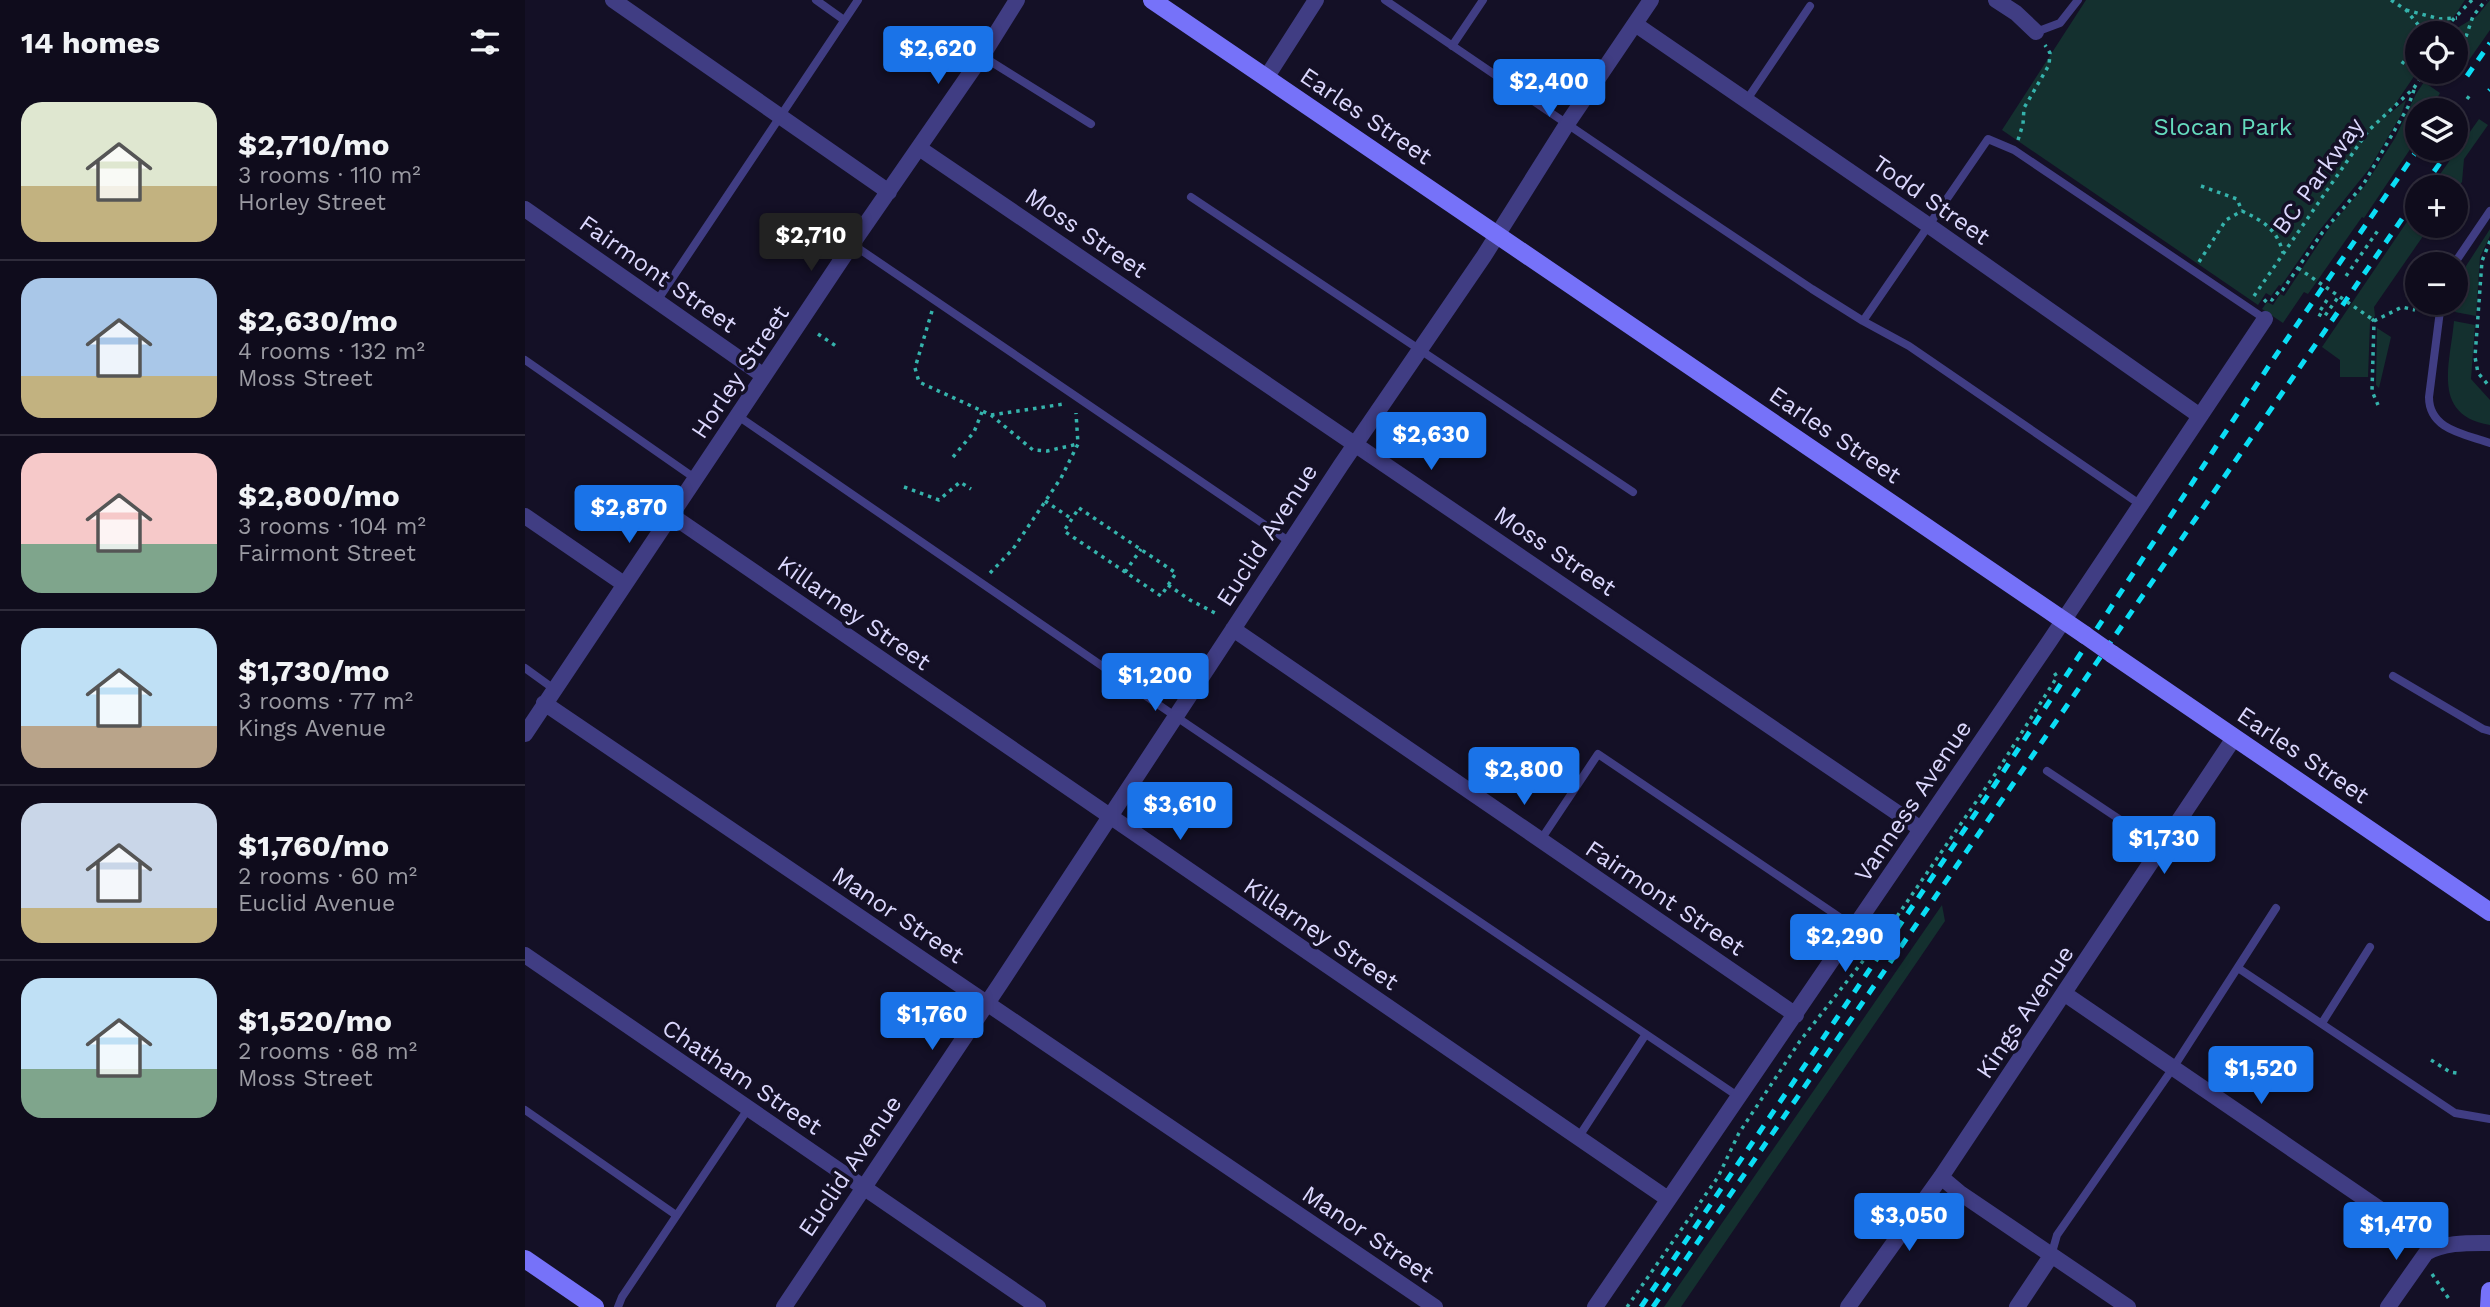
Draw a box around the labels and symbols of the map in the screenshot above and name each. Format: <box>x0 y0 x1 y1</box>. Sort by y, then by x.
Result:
pin: $2,620 <box>881 27 995 86</box>
pin: $2,400 <box>1492 60 1606 119</box>
street label: Earles Street <box>1295 62 1437 170</box>
street label: BC Parkway <box>2266 112 2370 240</box>
park label: Slocan Park <box>2154 113 2293 141</box>
street label: Todd Street <box>1867 149 1995 251</box>
street label: Moss Street <box>1020 182 1152 284</box>
street label: Fairmont Street <box>574 209 742 339</box>
pin: $2,710 <box>754 214 868 273</box>
street label: Horley Street <box>685 300 795 444</box>
street label: Earles Street <box>1764 381 1906 489</box>
pin: $2,630 <box>1374 412 1488 472</box>
street label: Euclid Avenue <box>1211 459 1323 611</box>
pin: $2,870 <box>572 486 686 545</box>
street label: Moss Street <box>1489 500 1621 602</box>
street label: Killarney Street <box>772 550 936 676</box>
pin: $1,200 <box>1098 654 1212 713</box>
street label: Earles Street <box>2232 701 2374 809</box>
street label: Vanness Avenue <box>1849 715 1977 887</box>
pin: $2,800 <box>1467 748 1581 807</box>
pin: $3,610 <box>1123 782 1237 842</box>
pin: $1,730 <box>2107 816 2221 876</box>
street label: Fairmont Street <box>1580 834 1750 962</box>
street label: Manor Street <box>827 861 969 969</box>
street label: Killarney Street <box>1238 872 1404 996</box>
pin: $2,290 <box>1788 914 1902 974</box>
street label: Kings Avenue <box>1970 940 2080 1084</box>
pin: $1,760 <box>875 992 989 1052</box>
street label: Chatham Street <box>657 1013 827 1141</box>
pin: $1,520 <box>2204 1046 2318 1106</box>
street label: Euclid Avenue <box>793 1090 907 1242</box>
street label: Manor Street <box>1297 1180 1439 1288</box>
pin: $3,050 <box>1852 1194 1966 1253</box>
pin: $1,470 <box>2339 1202 2453 1262</box>

